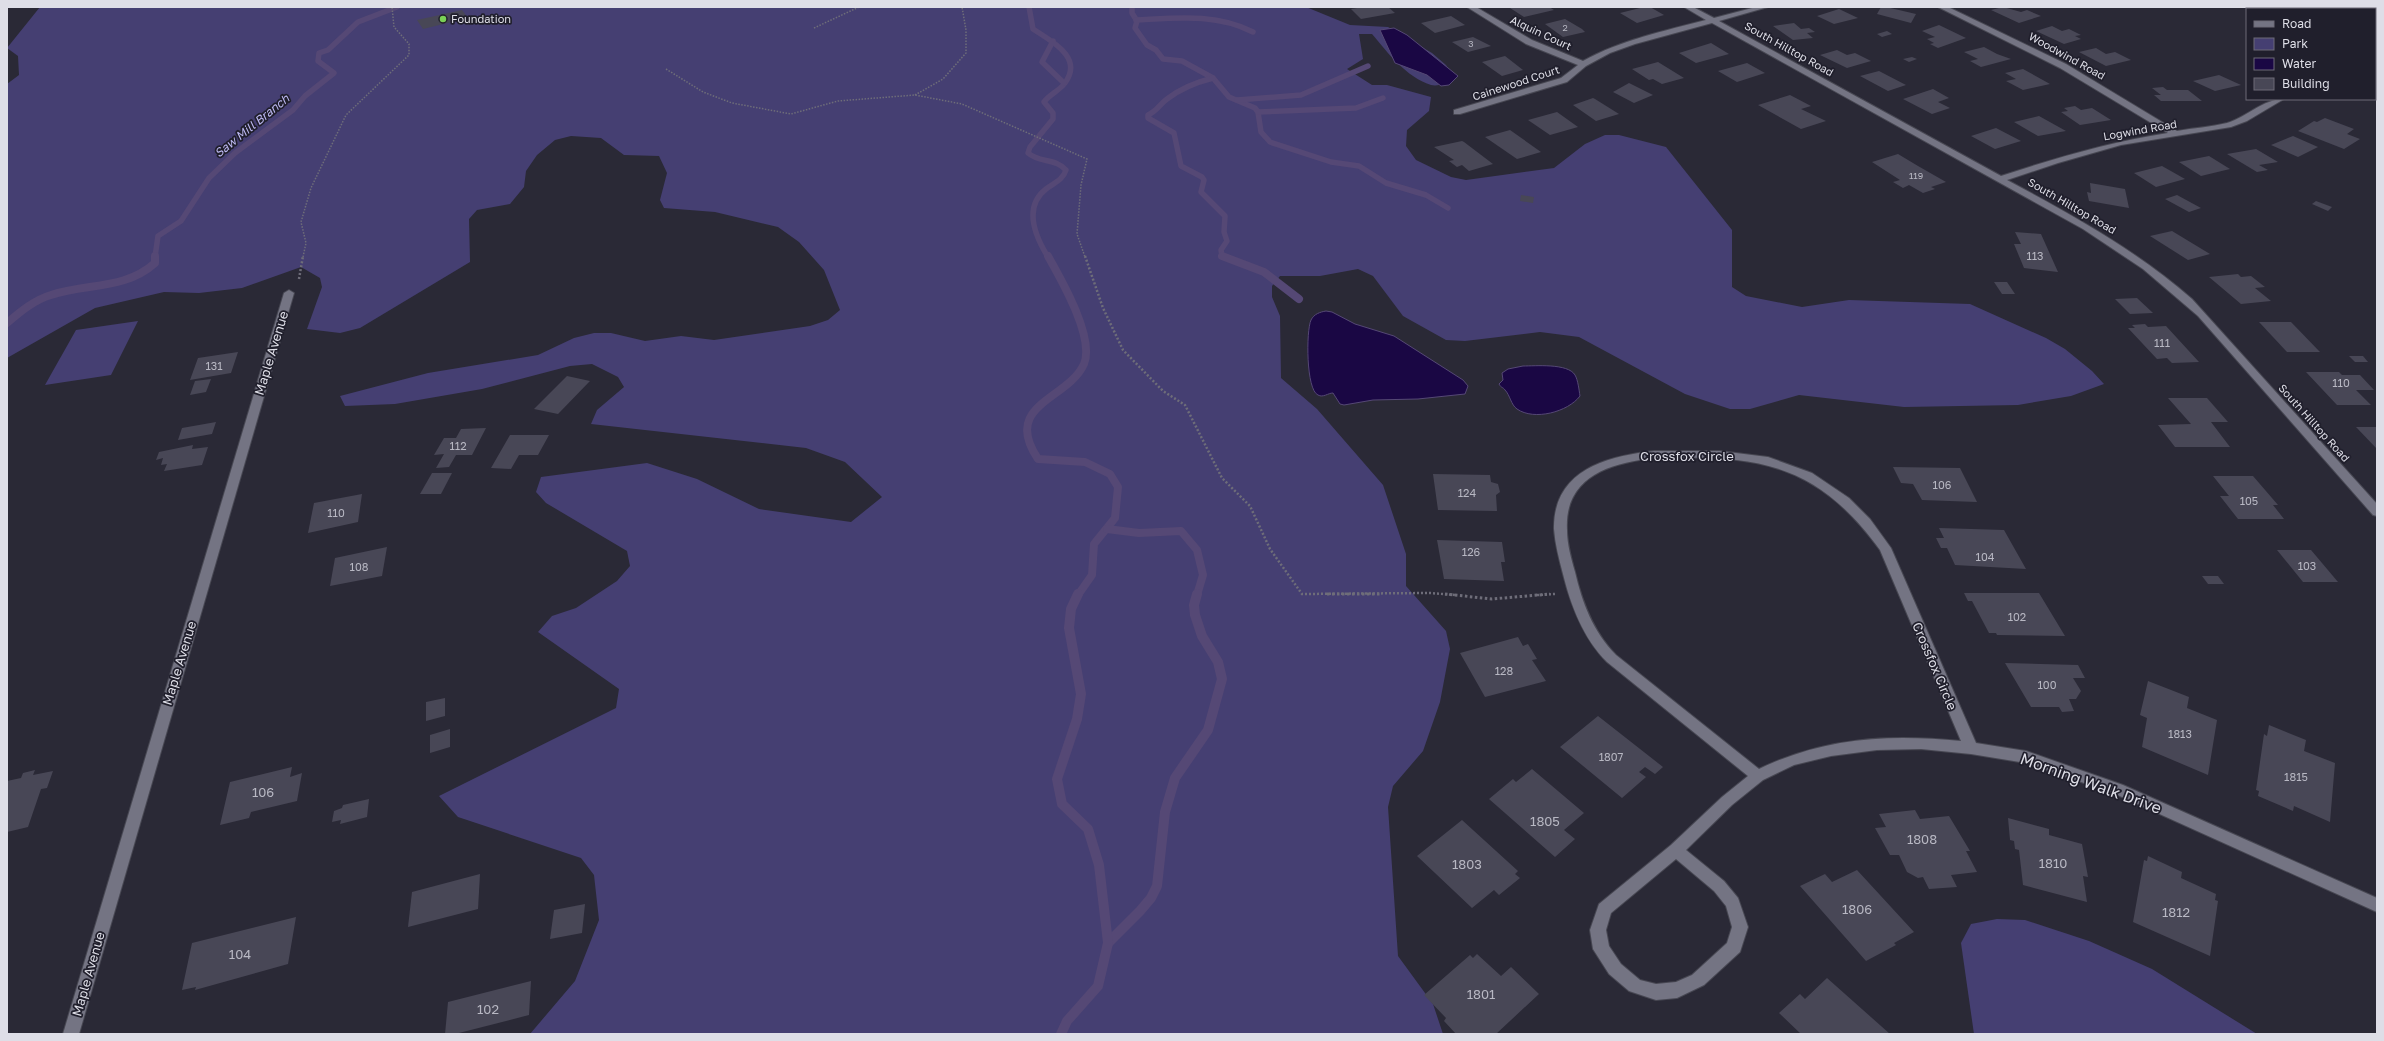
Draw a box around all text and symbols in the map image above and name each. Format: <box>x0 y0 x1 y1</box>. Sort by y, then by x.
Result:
legend <box>2246 8 2376 100</box>
place label: Foundation <box>451 12 511 25</box>
street label: Alquin Court <box>1509 13 1574 52</box>
marker: Foundation <box>438 14 448 24</box>
text: Road <box>2282 16 2311 31</box>
street label: South Hilltop Road <box>1742 19 1836 78</box>
house number: 2 <box>1562 22 1568 33</box>
street label: Woodwind Road <box>2027 29 2108 82</box>
text: Park <box>2282 36 2308 51</box>
house number: 3 <box>1468 38 1474 49</box>
text: Water <box>2282 56 2316 71</box>
street label: Cainewood Court <box>1471 62 1561 103</box>
text: Building <box>2282 76 2330 91</box>
water label: Saw Mill Branch <box>211 90 293 160</box>
street label: Logwind Road <box>2102 117 2178 142</box>
house number: 119 <box>1909 170 1923 181</box>
street label: South Hilltop Road <box>2026 175 2119 236</box>
house number: 113 <box>2026 249 2044 262</box>
street label: Maple Avenue <box>251 309 291 397</box>
house number: 111 <box>2154 336 2170 349</box>
house number: 131 <box>205 359 223 372</box>
house number: 110 <box>2332 376 2350 389</box>
street label: South Hilltop Road <box>2276 381 2353 464</box>
house number: 112 <box>449 439 467 452</box>
street label: Crossfox Circle <box>1640 448 1734 464</box>
house number: 106 <box>1933 478 1952 491</box>
house number: 124 <box>1458 486 1476 499</box>
house number: 105 <box>2240 494 2258 507</box>
house number: 110 <box>327 506 345 519</box>
house number: 126 <box>1462 545 1481 558</box>
house number: 104 <box>1976 550 1995 563</box>
house number: 103 <box>2298 559 2316 572</box>
house number: 108 <box>350 560 369 573</box>
house number: 102 <box>2008 610 2026 623</box>
street label: Maple Avenue <box>159 619 199 707</box>
street label: Crossfox Circle <box>1909 620 1961 712</box>
house number: 128 <box>1495 664 1513 677</box>
house number: 100 <box>2038 678 2057 691</box>
house number: 1813 <box>2168 727 2192 740</box>
street label: Morning Walk Drive <box>2018 748 2164 818</box>
house number: 1807 <box>1599 750 1624 763</box>
house number: 1815 <box>2284 770 2308 783</box>
house number: 106 <box>252 784 274 800</box>
house number: 1805 <box>1530 813 1560 829</box>
house number: 1808 <box>1907 831 1937 847</box>
house number: 1810 <box>2039 855 2067 871</box>
house number: 1803 <box>1452 856 1482 872</box>
house number: 1806 <box>1842 901 1872 917</box>
house number: 1812 <box>2162 904 2190 920</box>
street label: Maple Avenue <box>68 930 108 1018</box>
house number: 104 <box>229 946 251 962</box>
house number: 1801 <box>1467 986 1495 1002</box>
house number: 102 <box>477 1001 499 1017</box>

